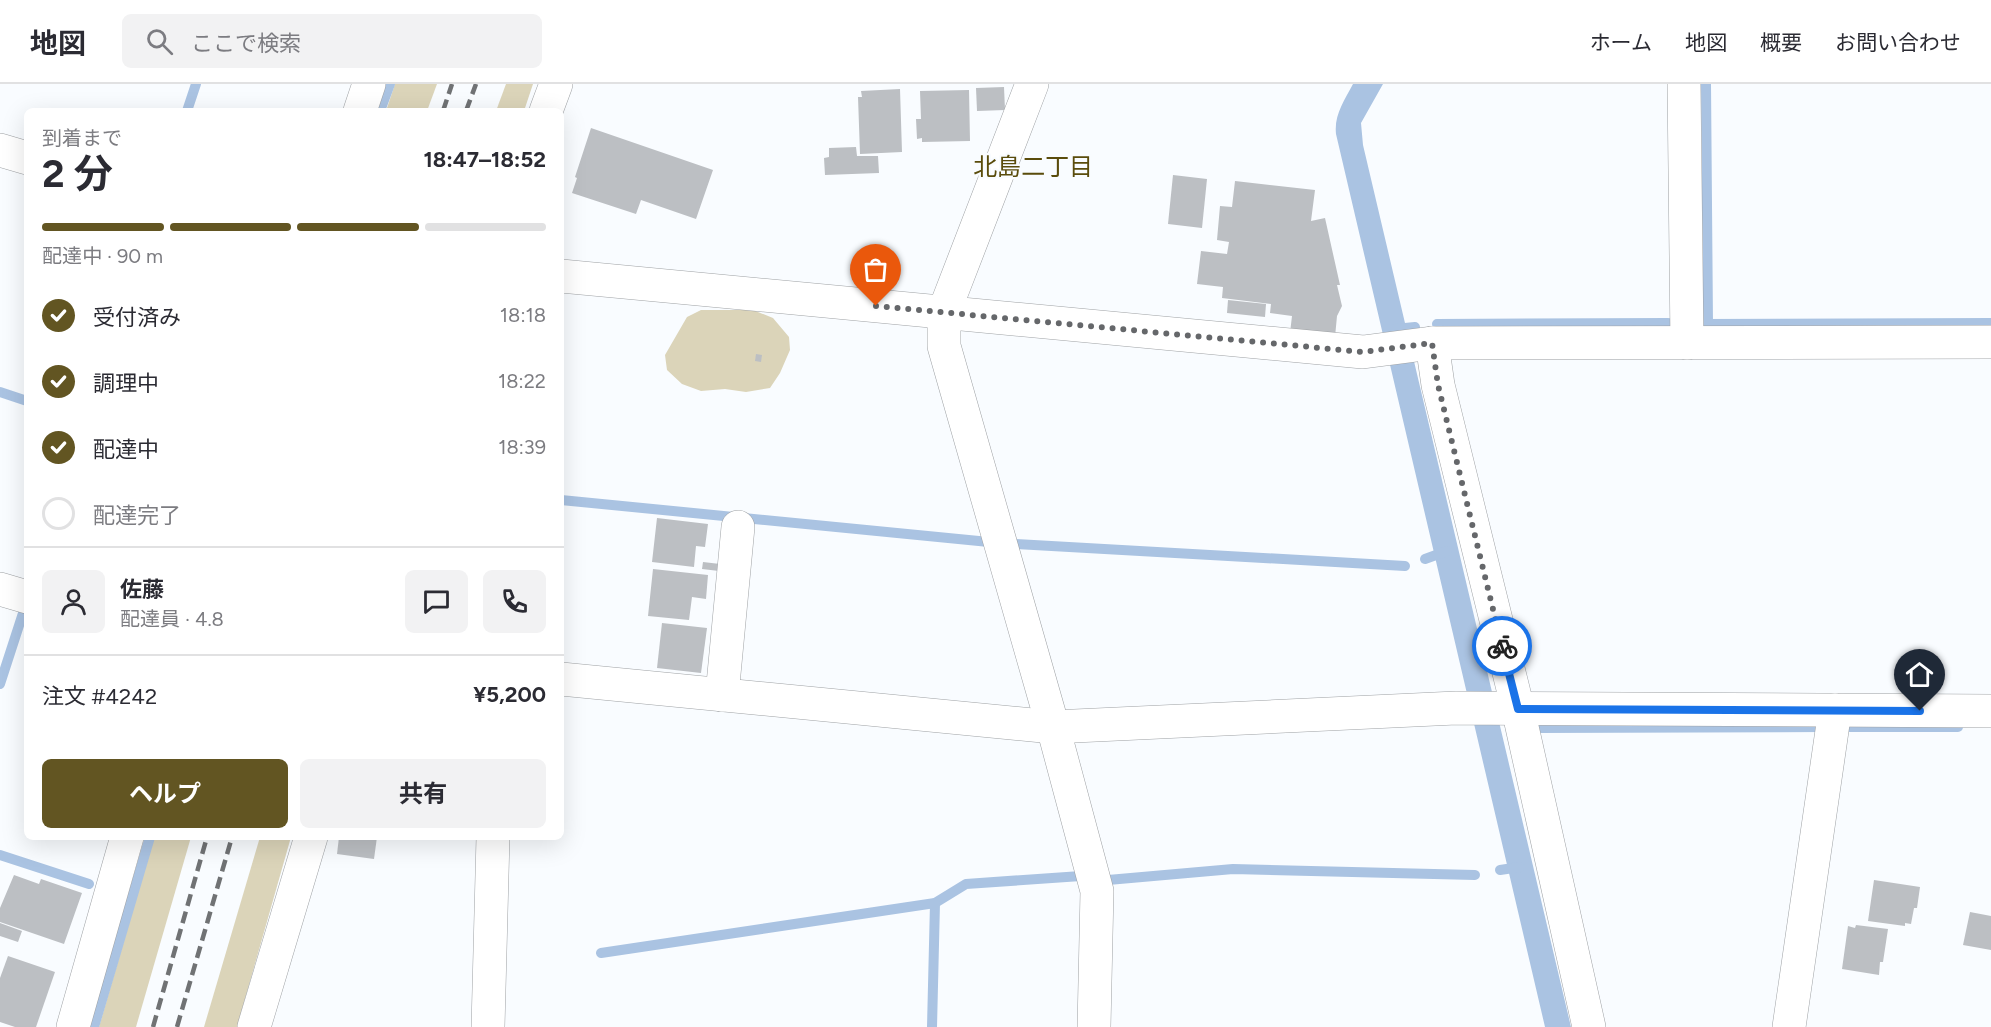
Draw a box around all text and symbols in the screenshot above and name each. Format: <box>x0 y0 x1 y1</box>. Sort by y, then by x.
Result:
search box <box>122 14 542 68</box>
icon: search <box>143 25 176 58</box>
text: 地図 <box>30 26 86 60</box>
text: ここで検索 <box>191 30 301 57</box>
text: ホーム <box>1590 30 1652 55</box>
text: 地図 <box>1685 30 1727 55</box>
text: 概要 <box>1760 30 1802 55</box>
text: お問い合わせ <box>1835 30 1961 55</box>
text: 到着まで <box>42 126 122 150</box>
text: 18:47–18:52 <box>423 146 546 173</box>
text: 2 分 <box>42 150 113 197</box>
district label: 北島二丁目 <box>973 152 1093 181</box>
text: 配達中 · 90 m <box>42 244 163 268</box>
pin <box>850 244 901 306</box>
icon: bag <box>859 253 892 286</box>
icon: check <box>42 299 75 332</box>
text: 18:18 <box>500 303 546 327</box>
text: 受付済み <box>93 304 181 331</box>
icon: check <box>42 365 75 398</box>
text: 18:22 <box>498 369 546 393</box>
text: 調理中 <box>93 370 159 397</box>
icon: check <box>42 431 75 464</box>
text: 18:39 <box>498 435 546 459</box>
text: 配達中 <box>93 436 159 463</box>
text: 配達完了 <box>93 502 181 529</box>
button: person <box>42 570 105 633</box>
button: chat <box>405 570 468 633</box>
button: phone <box>483 570 546 633</box>
text: 佐藤 <box>120 576 164 603</box>
text: 配達員 · 4.8 <box>120 607 224 631</box>
courier <box>1472 616 1532 676</box>
icon: bike <box>1486 630 1519 663</box>
pin <box>1894 649 1945 711</box>
icon: home <box>1903 658 1936 691</box>
text: ¥5,200 <box>473 681 546 708</box>
text: 注文 #4242 <box>42 683 157 710</box>
button: ヘルプ <box>42 759 288 828</box>
button: 共有 <box>300 759 546 828</box>

